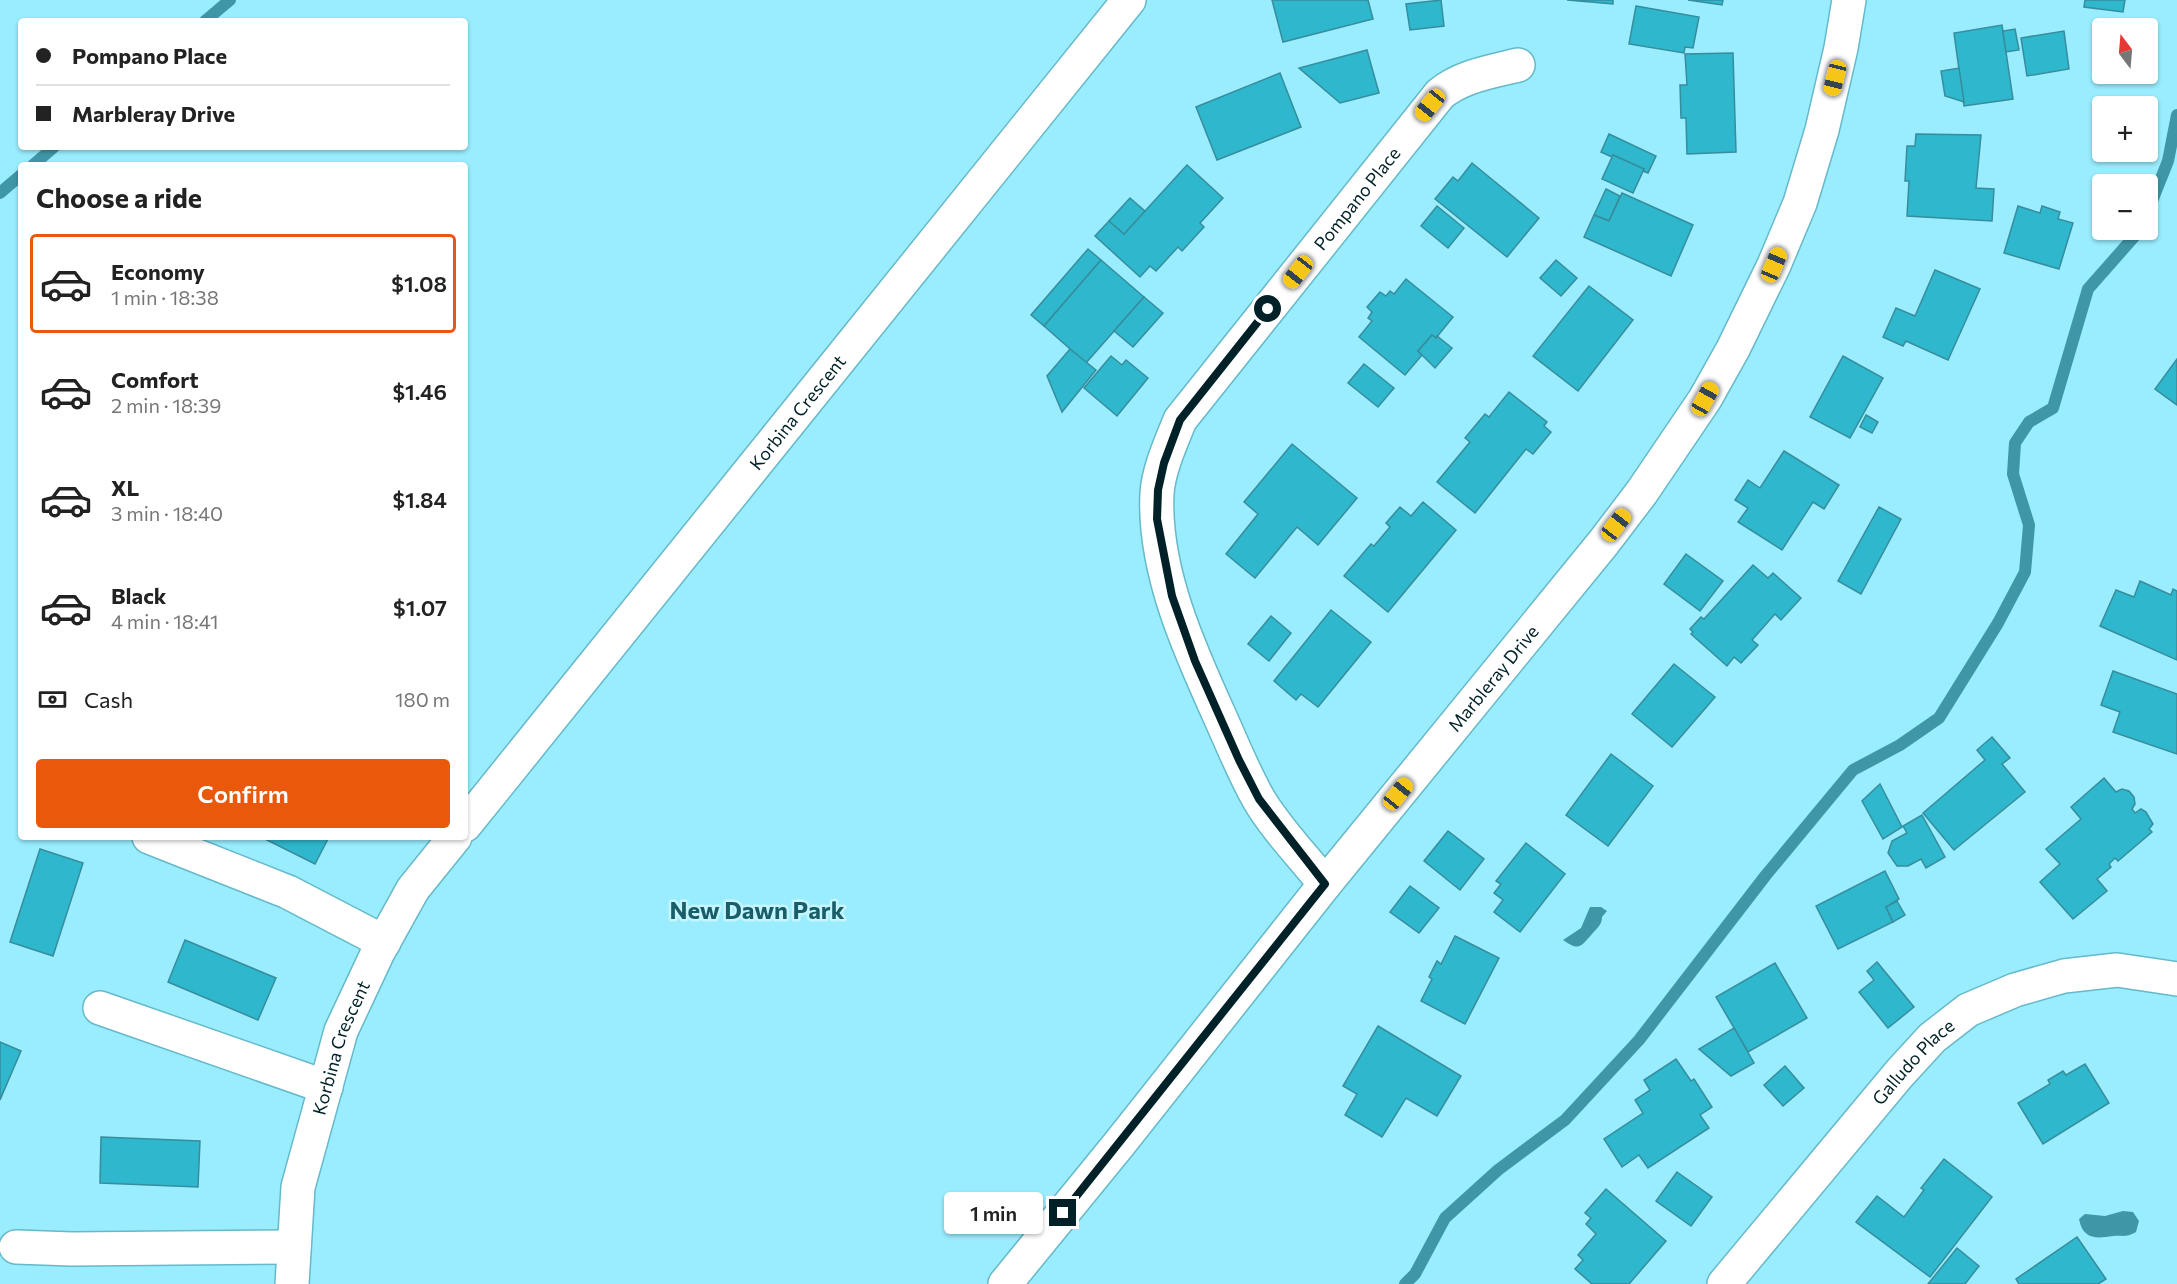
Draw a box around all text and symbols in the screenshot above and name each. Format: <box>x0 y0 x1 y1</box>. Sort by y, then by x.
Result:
north arrow <box>2092 18 2158 84</box>
map controls <box>2092 18 2158 240</box>
text: Pompano Place <box>72 42 227 69</box>
car <box>1822 58 1848 98</box>
car <box>1412 85 1448 125</box>
button: + <box>2092 96 2158 162</box>
text: Marbleray Drive <box>72 100 235 127</box>
street label: Pompano Place <box>1309 142 1405 254</box>
button: − <box>2092 174 2158 240</box>
text: Choose a ride <box>36 181 202 214</box>
car <box>1759 245 1789 285</box>
car <box>1280 252 1316 292</box>
icon: car <box>39 257 93 311</box>
text: Economy <box>111 258 205 285</box>
text: $1.08 <box>391 270 447 297</box>
text: 1 min · 18:38 <box>111 285 219 309</box>
route start <box>1254 295 1281 322</box>
street label: Korbina Crescent <box>745 350 850 474</box>
icon: car <box>39 365 93 419</box>
text: Comfort <box>111 366 199 393</box>
text: $1.46 <box>392 378 447 405</box>
car <box>1688 379 1722 419</box>
text: 2 min · 18:39 <box>111 393 221 417</box>
icon: car <box>39 473 93 527</box>
text: XL <box>111 474 139 501</box>
text: $1.84 <box>392 486 447 513</box>
text: 3 min · 18:40 <box>111 501 223 525</box>
car <box>1598 505 1634 545</box>
icon: car <box>39 581 93 635</box>
text: Black <box>111 582 166 609</box>
text: $1.07 <box>393 594 447 621</box>
text: 4 min · 18:41 <box>111 609 219 633</box>
street label: Marbleray Drive <box>1443 620 1543 736</box>
icon: cash <box>36 683 69 716</box>
text: Cash <box>84 686 133 713</box>
text: 180 m <box>395 687 450 711</box>
button: Confirm <box>36 759 450 828</box>
car <box>1380 774 1416 814</box>
district label: New Dawn Park <box>669 895 845 924</box>
street label: Korbina Crescent <box>307 977 374 1117</box>
street label: Galludo Place <box>1867 1014 1958 1109</box>
callout: 1 min <box>943 1192 1042 1234</box>
route end <box>1049 1199 1076 1226</box>
text: 1 min <box>970 1201 1017 1225</box>

